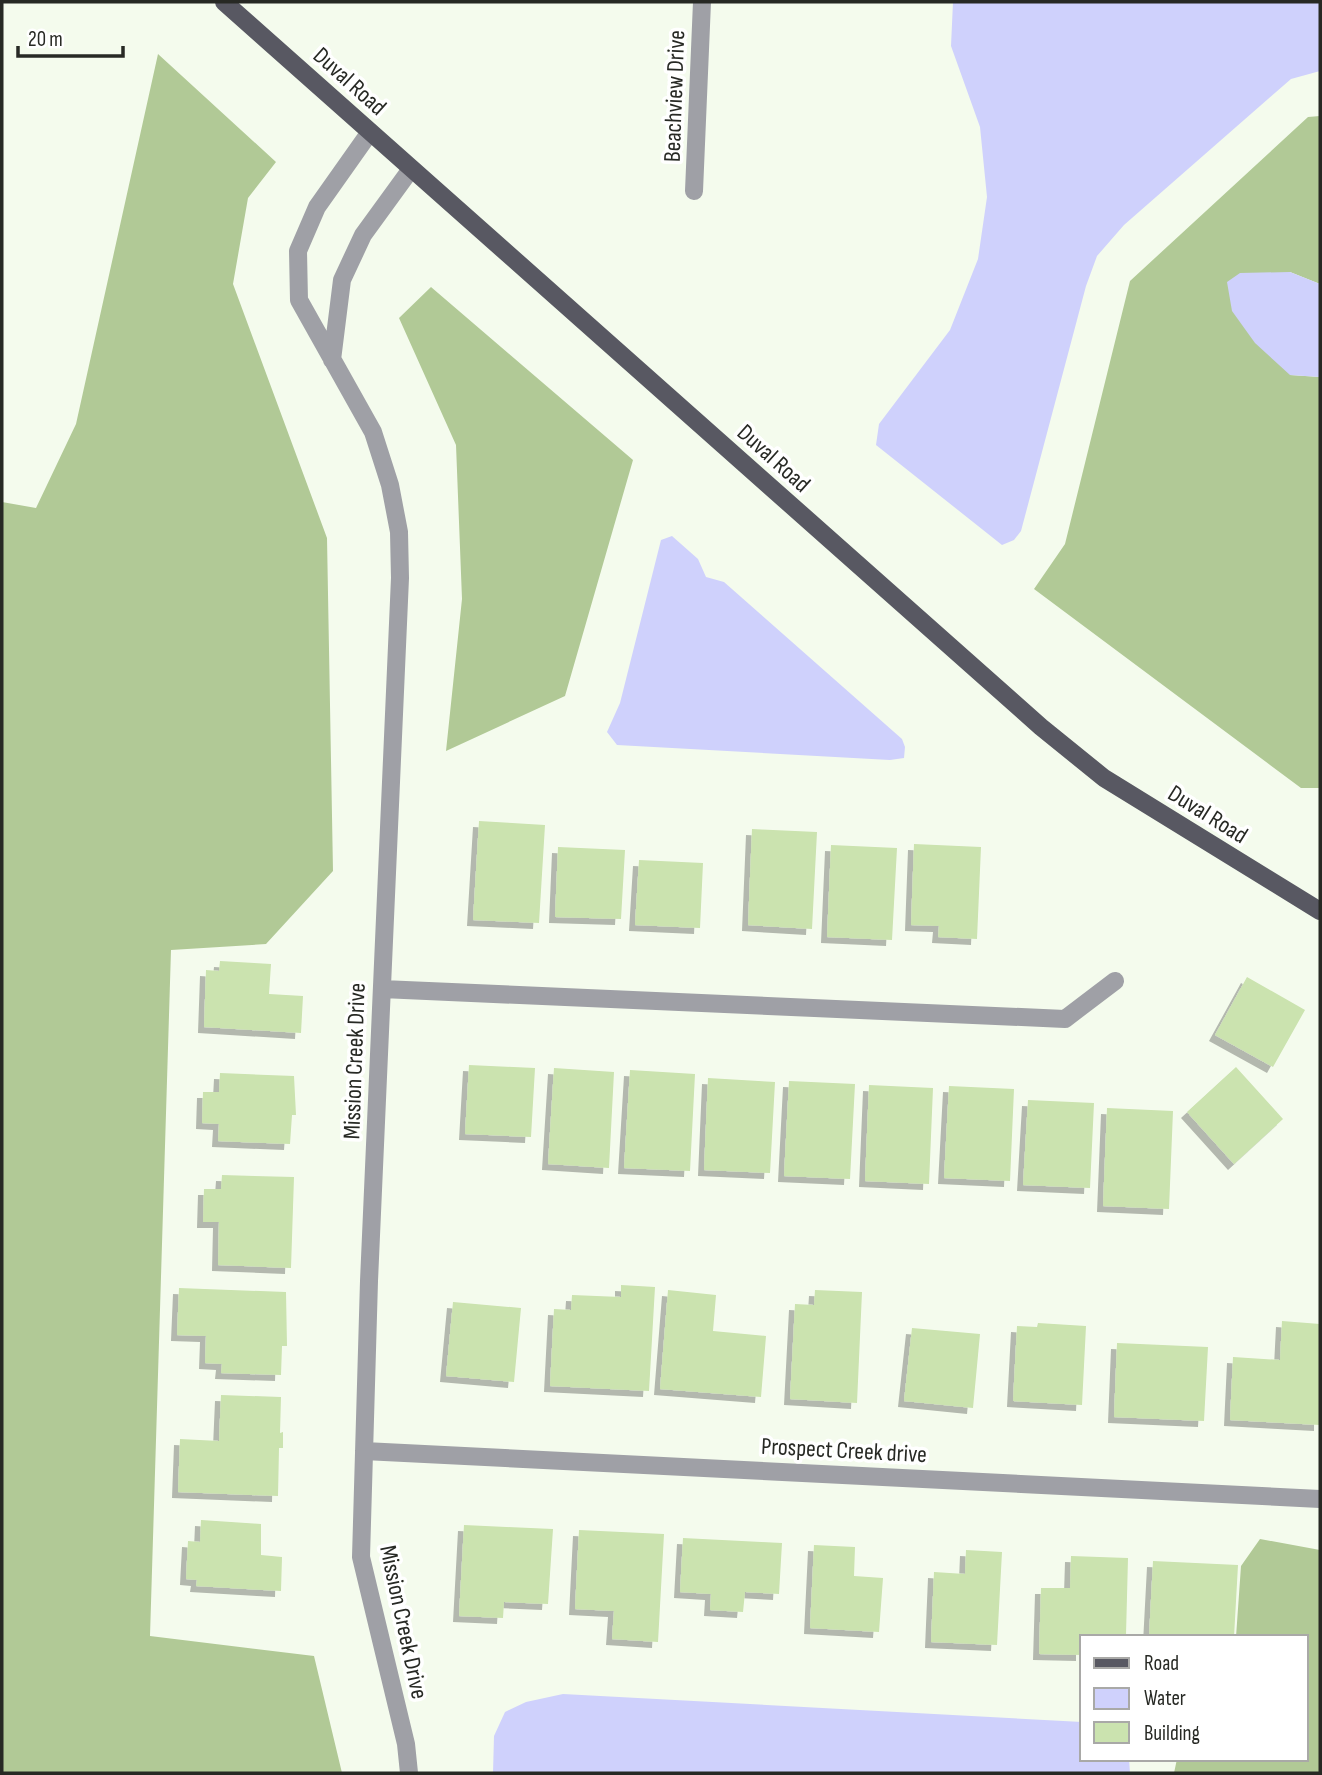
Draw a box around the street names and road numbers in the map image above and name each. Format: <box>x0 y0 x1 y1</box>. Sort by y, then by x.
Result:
street label: Beachview Drive <box>658 30 691 162</box>
street label: Duval Road <box>307 41 392 122</box>
street label: Duval Road <box>731 418 816 499</box>
street label: Duval Road <box>1163 779 1253 850</box>
street label: Mission Creek Drive <box>337 982 372 1140</box>
street label: Prospect Creek drive <box>760 1432 928 1469</box>
street label: Mission Creek Drive <box>373 1543 434 1702</box>

